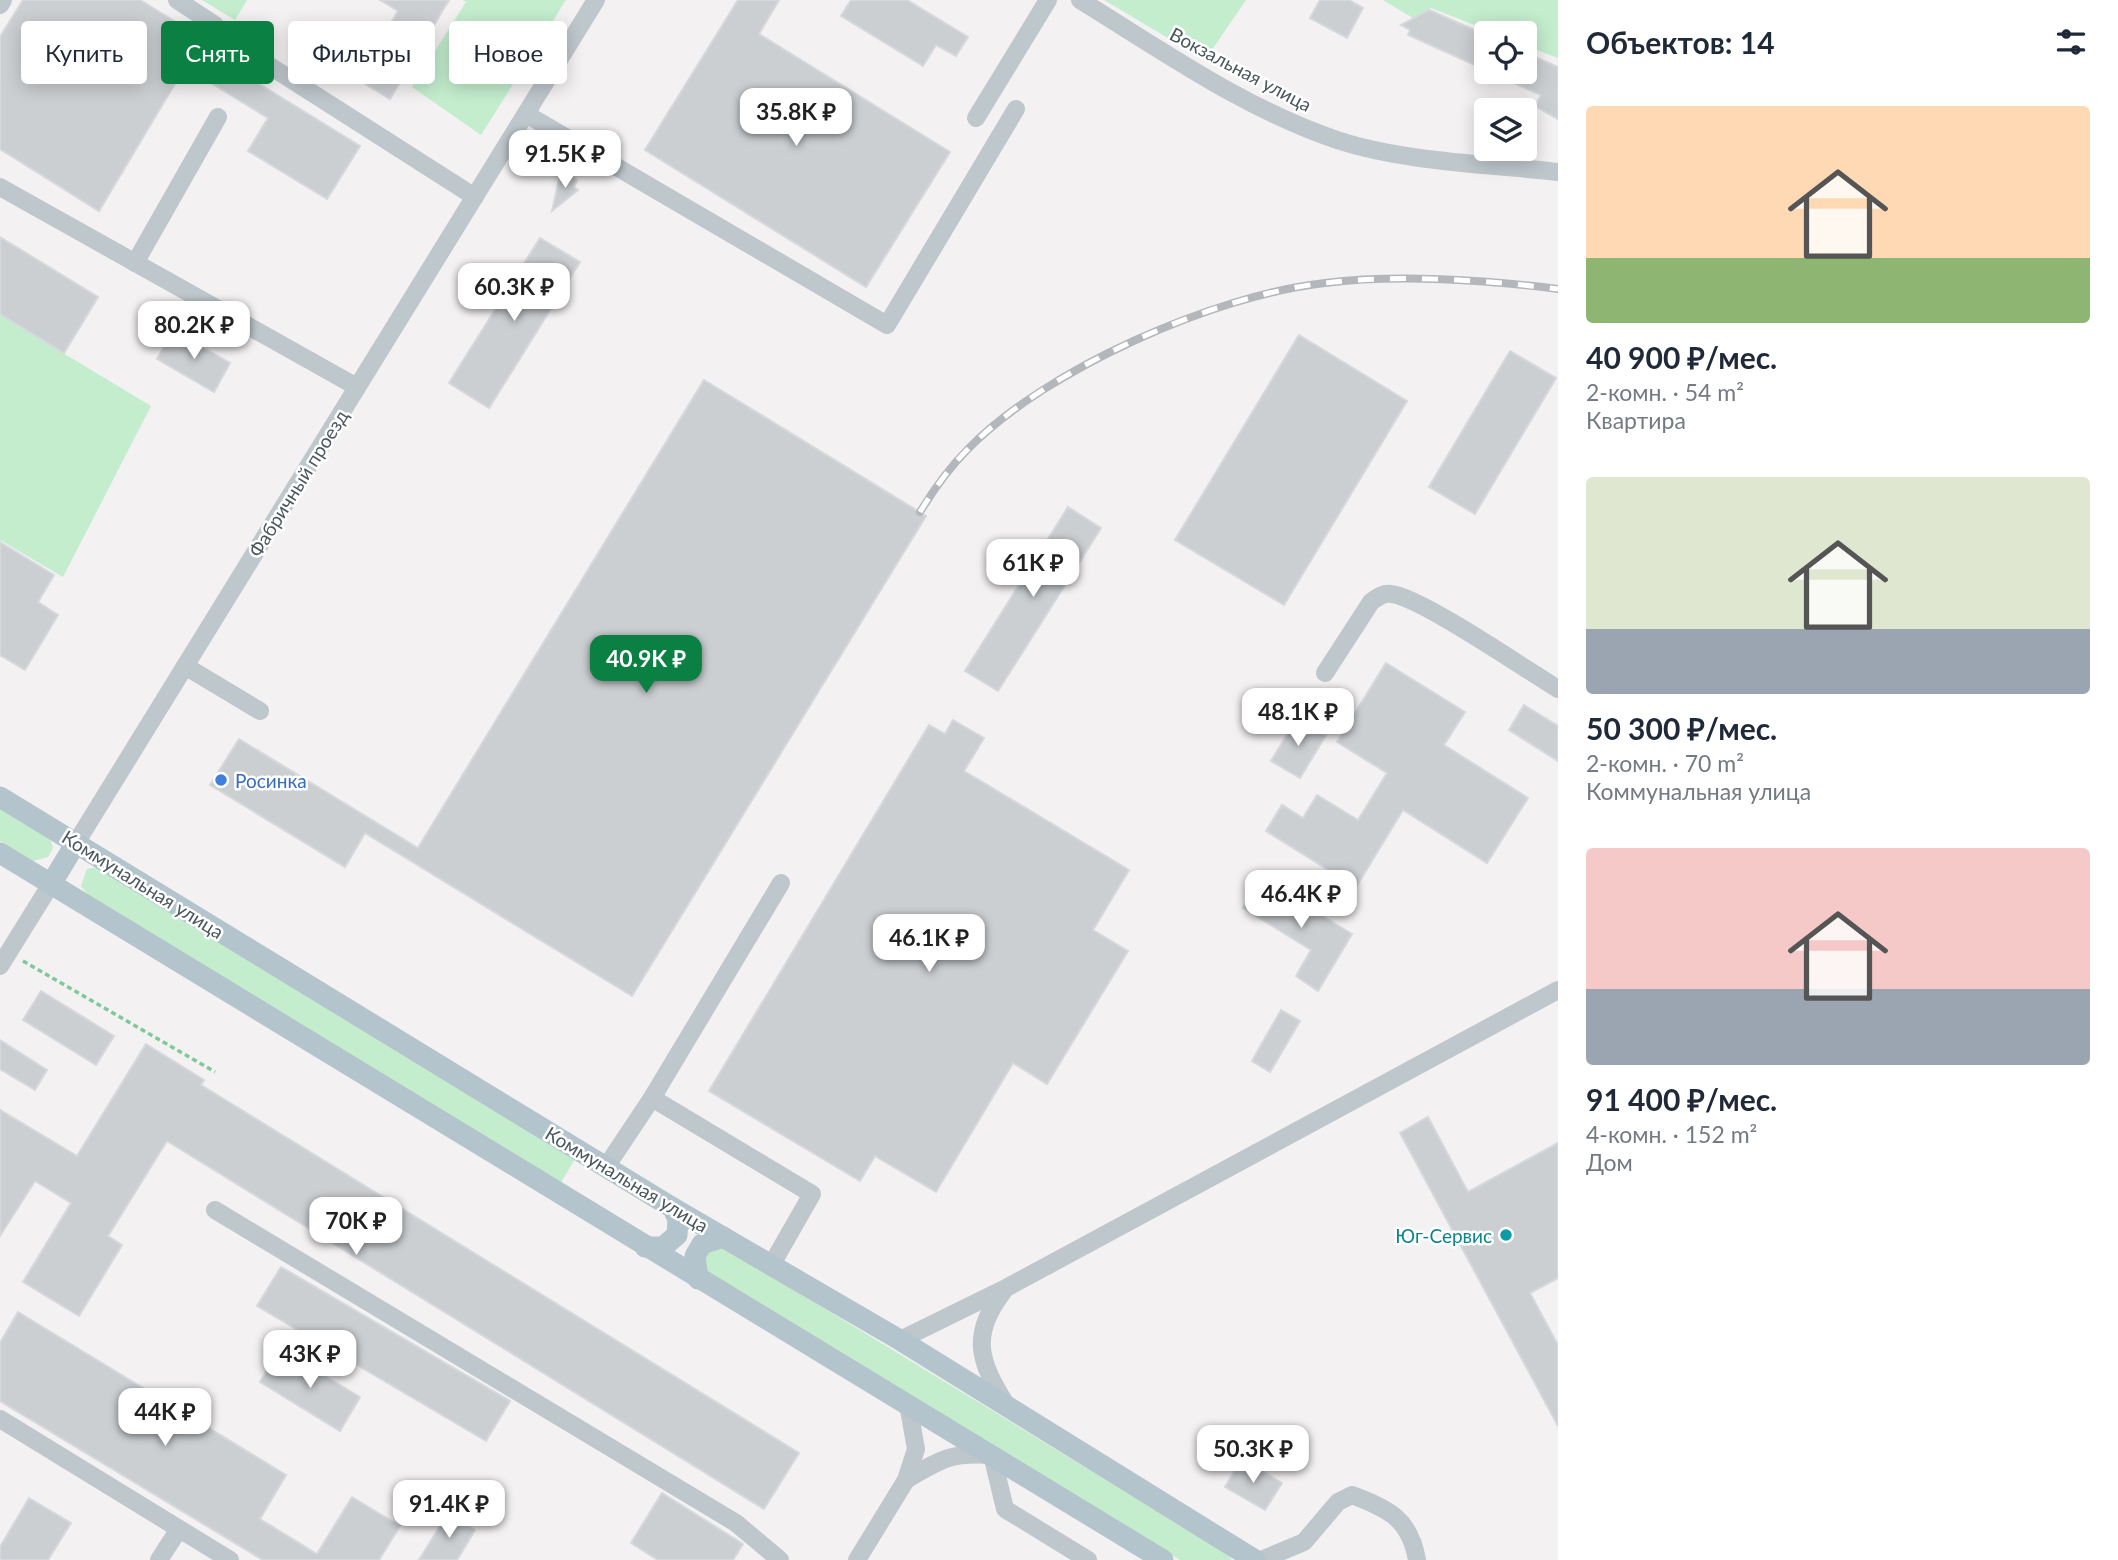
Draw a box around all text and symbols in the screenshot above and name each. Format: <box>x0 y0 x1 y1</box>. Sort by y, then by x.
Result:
chip: Купить <box>21 21 147 84</box>
chip: Снять <box>161 21 274 84</box>
chip: Фильтры <box>288 21 435 84</box>
chip: Новое <box>449 21 567 84</box>
map controls <box>1474 21 1537 161</box>
button: locate <box>1474 21 1537 84</box>
street label: Вокзальная улица <box>1166 22 1316 116</box>
icon: filters <box>2052 23 2090 61</box>
text: Объектов: 14 <box>1586 24 1775 60</box>
pin: 35.8K ₽ <box>731 88 861 148</box>
text: 35.8K ₽ <box>756 97 836 125</box>
button: layers <box>1474 98 1537 161</box>
pin: 91.5K ₽ <box>500 130 630 190</box>
text: 91.5K ₽ <box>525 139 605 167</box>
icon: home <box>1775 151 1901 277</box>
pin: 60.3K ₽ <box>449 264 579 323</box>
text: 60.3K ₽ <box>474 272 554 300</box>
pin: 80.2K ₽ <box>129 302 259 361</box>
text: 80.2K ₽ <box>154 310 234 338</box>
text: 40 900 ₽/мес. <box>1586 339 1777 375</box>
text: 2-комн. · 54 m² <box>1586 378 1744 406</box>
street label: Фабричный проезд <box>243 405 353 561</box>
text: Квартира <box>1586 406 1686 434</box>
icon: home <box>1775 522 1901 648</box>
pin: 61K ₽ <box>984 540 1082 599</box>
text: 61K ₽ <box>1002 548 1064 576</box>
pin: 40.9K ₽ <box>581 636 711 695</box>
text: 40.9K ₽ <box>606 644 686 672</box>
pin: 48.1K ₽ <box>1233 688 1363 748</box>
text: 48.1K ₽ <box>1258 697 1338 725</box>
text: 50 300 ₽/мес. <box>1586 710 1777 746</box>
text: 2-комн. · 70 m² <box>1586 749 1744 777</box>
place label: Росинка <box>235 769 307 792</box>
marker: Росинка <box>213 772 229 788</box>
text: Коммунальная улица <box>1586 777 1811 805</box>
street label: Коммунальная улица <box>58 825 228 943</box>
pin: 46.4K ₽ <box>1236 870 1366 930</box>
text: 46.4K ₽ <box>1261 879 1341 907</box>
icon: home <box>1775 893 1901 1019</box>
pin: 46.1K ₽ <box>864 914 994 974</box>
text: 46.1K ₽ <box>889 923 969 951</box>
text: 91 400 ₽/мес. <box>1586 1081 1777 1117</box>
text: 4-комн. · 152 m² <box>1586 1120 1757 1148</box>
street label: Коммунальная улица <box>541 1121 713 1237</box>
text: Дом <box>1586 1148 1633 1176</box>
pin: 70K ₽ <box>307 1198 405 1257</box>
text: 70K ₽ <box>325 1206 387 1234</box>
place label: Юг-Сервис <box>1395 1224 1492 1247</box>
marker: Юг-Сервис <box>1498 1227 1514 1243</box>
pin: 43K ₽ <box>261 1330 359 1390</box>
text: 43K ₽ <box>279 1339 341 1367</box>
pin: 44K ₽ <box>116 1388 214 1448</box>
text: 44K ₽ <box>134 1397 196 1425</box>
pin: 50.3K ₽ <box>1188 1426 1318 1485</box>
text: 50.3K ₽ <box>1213 1434 1293 1462</box>
pin: 91.4K ₽ <box>384 1480 514 1540</box>
text: 91.4K ₽ <box>409 1489 489 1517</box>

